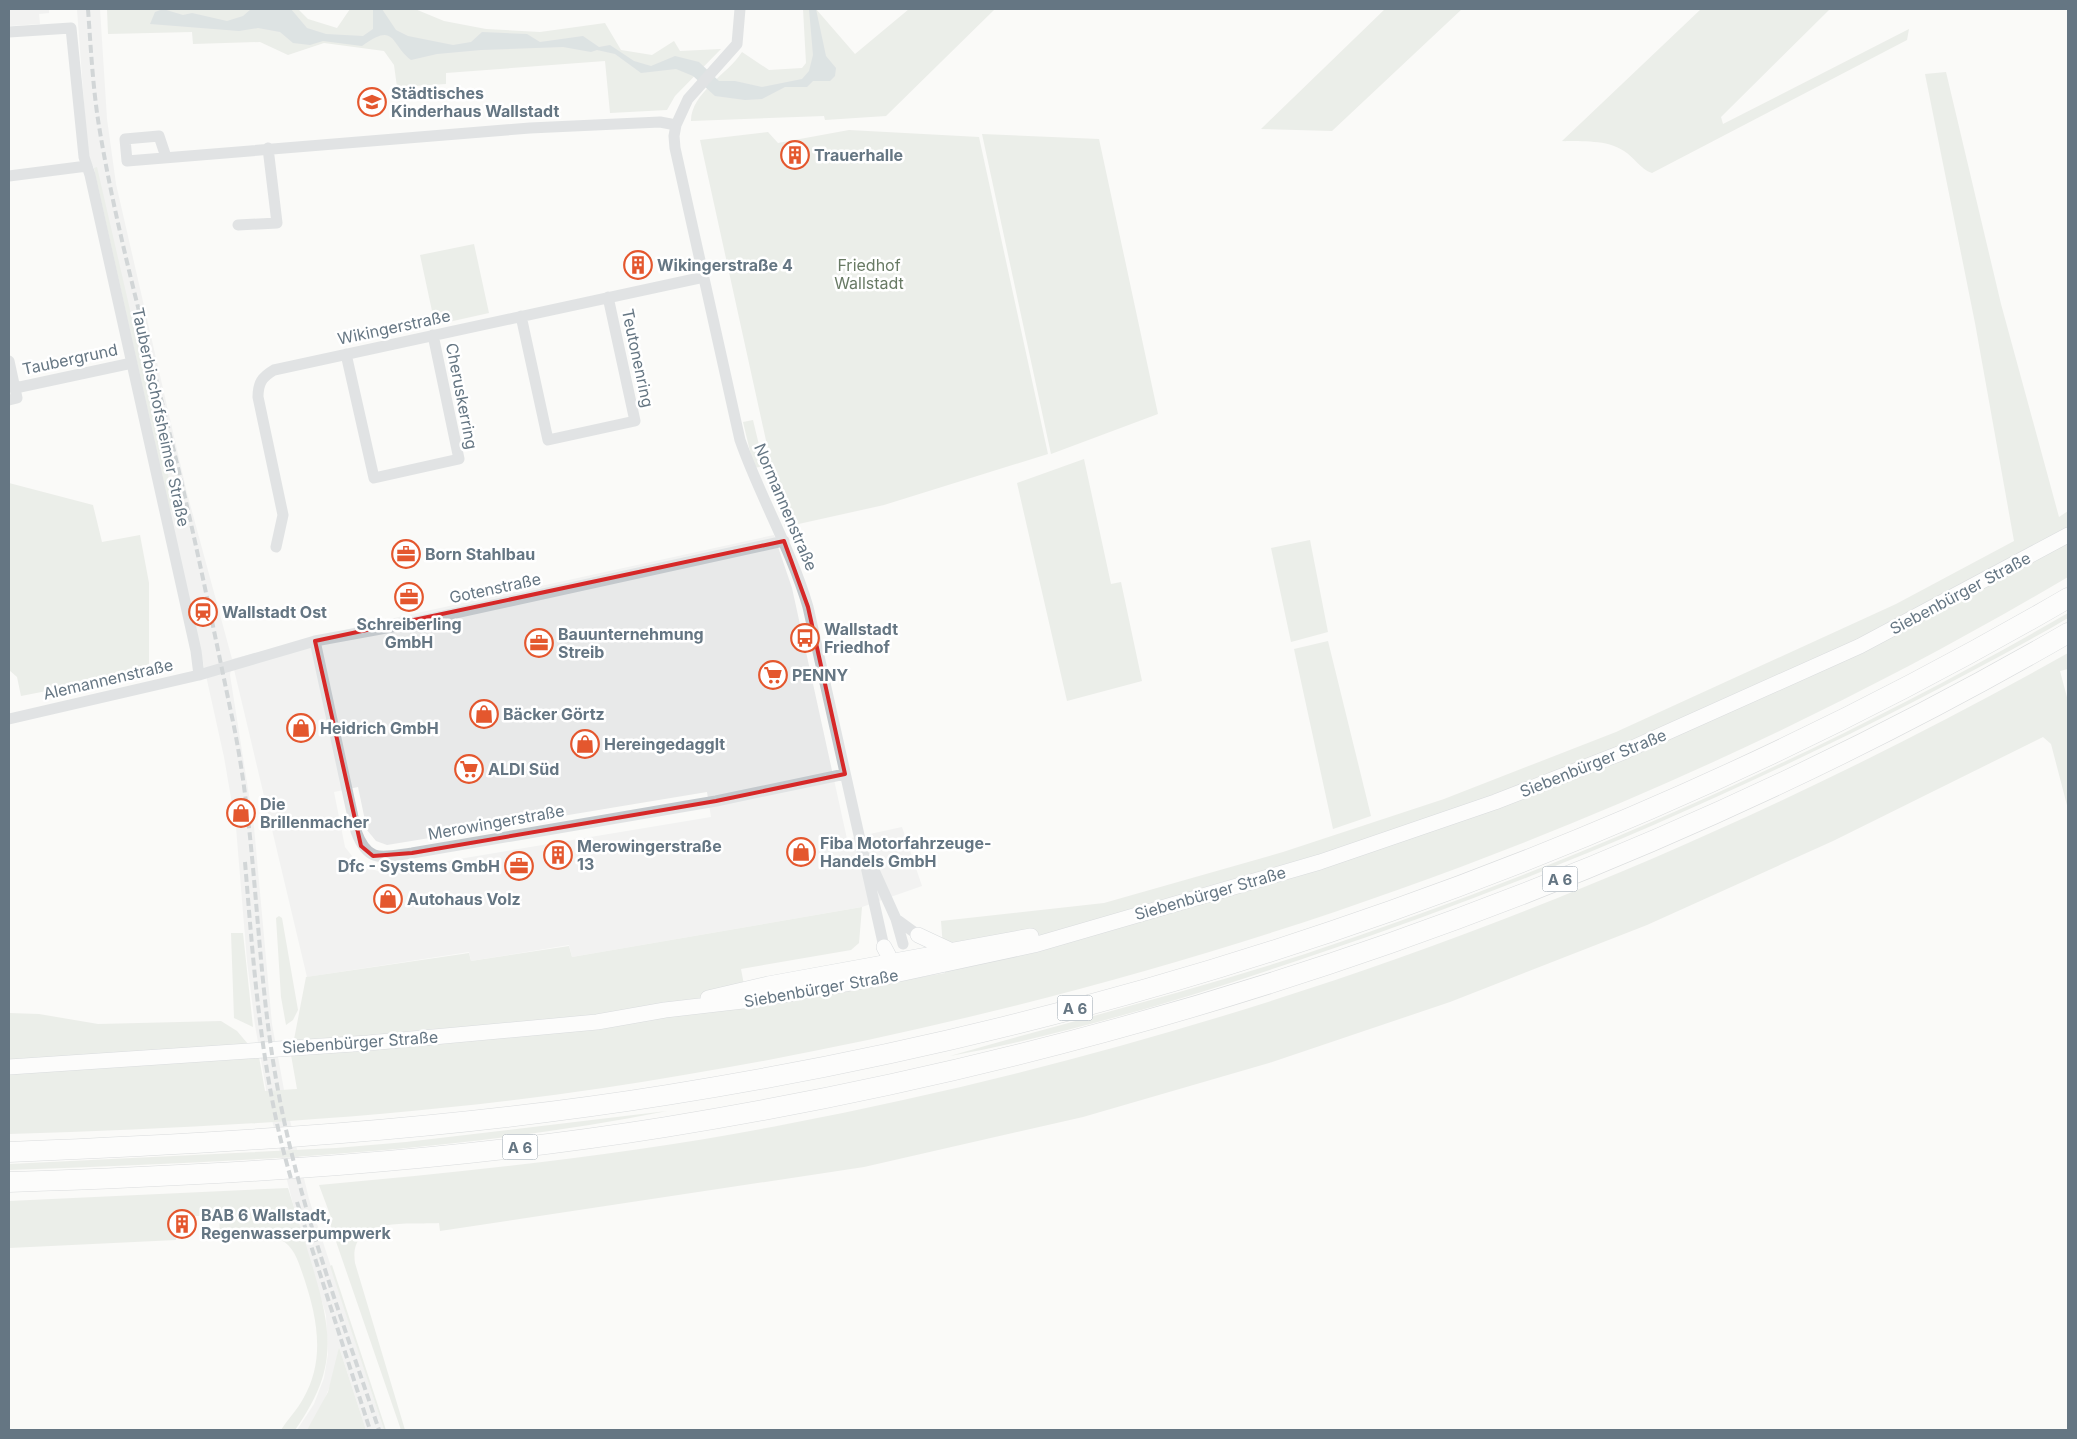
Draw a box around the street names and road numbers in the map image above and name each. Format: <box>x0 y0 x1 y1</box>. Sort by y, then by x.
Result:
street label: Wikingerstraße <box>336 305 452 349</box>
street label: Tauberbischofsheimer Straße <box>128 306 194 528</box>
street label: Teutonenring <box>618 307 658 409</box>
street label: Taubergrund <box>20 339 120 379</box>
street label: Cheruskerring <box>442 341 482 451</box>
street label: Normannenstraße <box>750 440 822 574</box>
street label: Siebenbürger Straße <box>1886 547 2034 639</box>
street label: Gotenstraße <box>447 569 543 607</box>
street label: Alemannenstraße <box>41 654 175 704</box>
street label: Siebenbürger Straße <box>1517 724 1669 802</box>
street label: Merowingerstraße <box>426 800 566 844</box>
street label: Siebenbürger Straße <box>1132 862 1288 924</box>
road number: A 6 <box>1542 866 1578 892</box>
street label: Siebenbürger Straße <box>742 965 900 1011</box>
road number: A 6 <box>1058 996 1092 1020</box>
street label: Siebenbürger Straße <box>281 1027 439 1057</box>
road number: A 6 <box>502 1134 538 1160</box>

